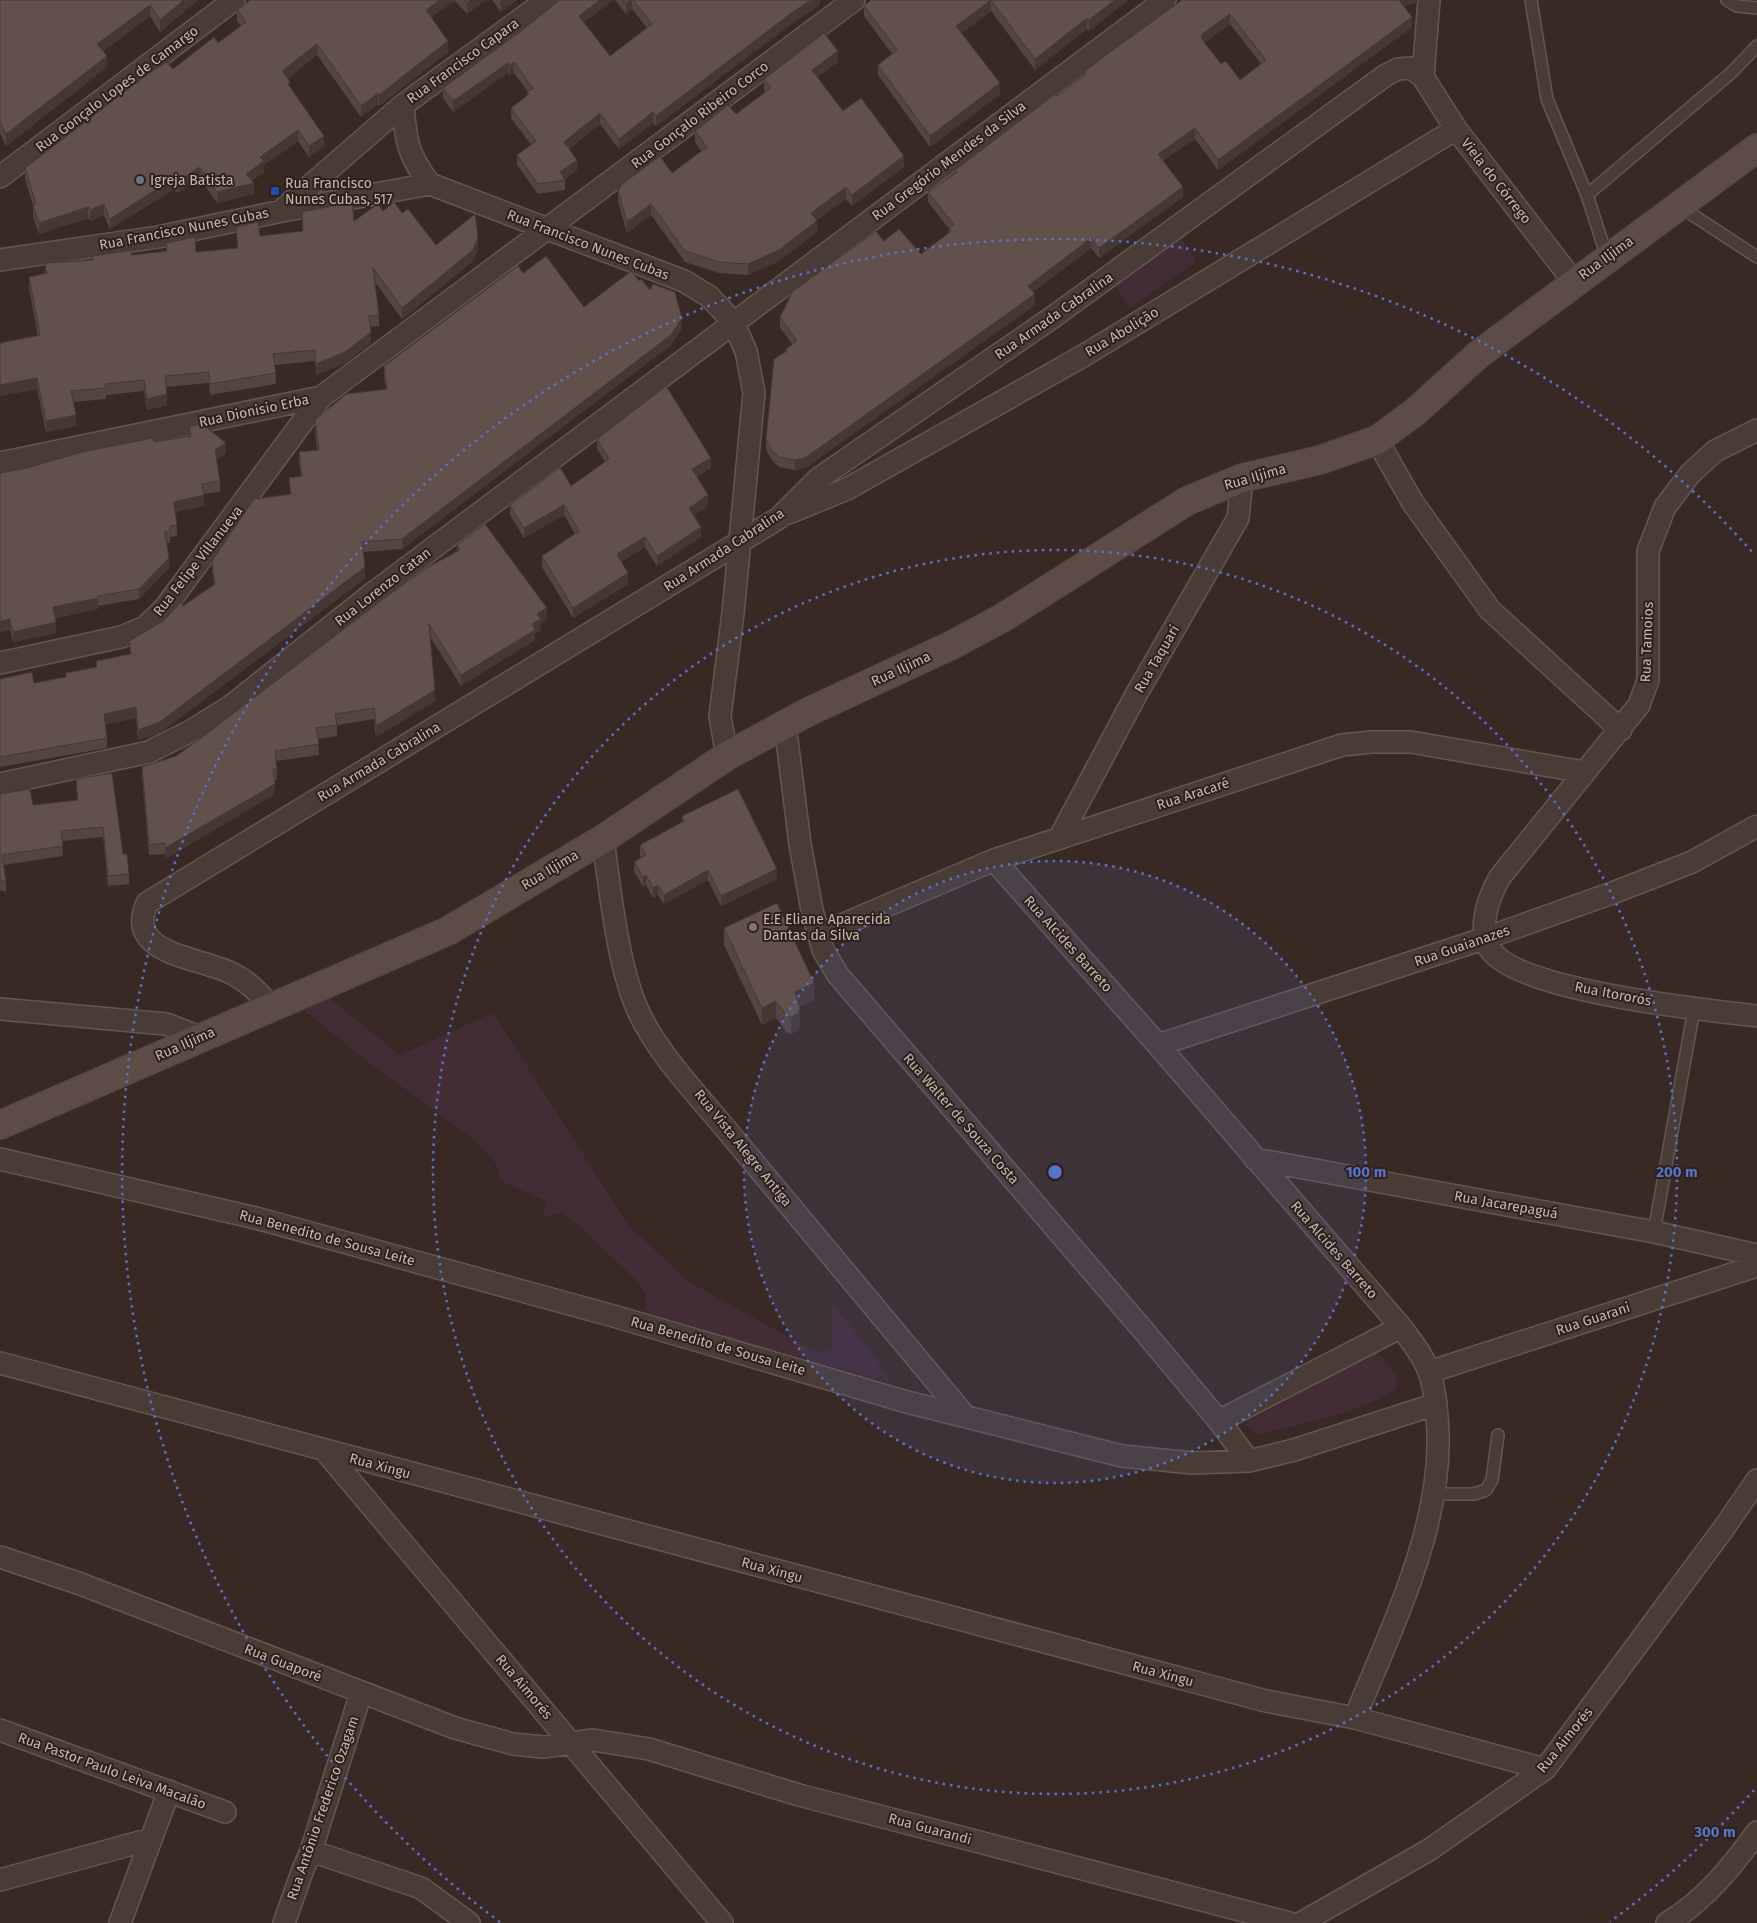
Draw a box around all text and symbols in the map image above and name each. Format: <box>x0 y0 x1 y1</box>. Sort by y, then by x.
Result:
street label: Rua Francisco Capara <box>404 15 522 107</box>
street label: Rua Gonçalo Lopes de Camargo <box>32 22 202 156</box>
street label: Rua Gonçalo Ribeiro Corco <box>628 58 772 172</box>
street label: Rua Gregório Mendes da Silva <box>869 98 1029 224</box>
street label: Viela do Córrego <box>1457 135 1535 227</box>
place label: Igreja Batista <box>150 172 234 189</box>
marker: Igreja Batista <box>134 174 146 186</box>
place label: Rua Francisco Nunes Cubas, 517 <box>285 175 392 208</box>
marker: Rua Francisco Nunes Cubas, 517 <box>269 185 281 197</box>
street label: Rua Francisco Nunes Cubas <box>98 204 271 254</box>
street label: Rua Francisco Nunes Cubas <box>505 206 672 284</box>
street label: Rua Iljima <box>1575 232 1637 284</box>
street label: Rua Armada Cabralina <box>992 269 1116 363</box>
street label: Rua Abolição <box>1082 303 1162 361</box>
street label: Rua Dionisio Erba <box>197 391 311 431</box>
street label: Rua Iljima <box>1222 460 1288 494</box>
street label: Rua Felipe Villanueva <box>150 502 246 620</box>
street label: Rua Armada Cabralina <box>660 505 788 595</box>
street label: Rua Lorenzo Catan <box>331 544 435 630</box>
street label: Rua Tamoios <box>1637 601 1657 683</box>
street label: Rua Taquari <box>1131 622 1183 696</box>
street label: Rua Iljima <box>869 648 933 690</box>
street label: Rua Armada Cabralina <box>314 719 444 805</box>
street label: Rua Aracaré <box>1155 774 1231 814</box>
street label: Rua Iljima <box>518 846 582 894</box>
street label: Rua Alcides Barreto <box>1020 892 1116 996</box>
place label: E.E Eliane Aparecida Dantas da Silva <box>763 911 891 944</box>
marker: E.E Eliane Aparecida Dantas da Silva <box>747 921 759 933</box>
street label: Rua Guaianazes <box>1412 922 1513 970</box>
street label: Rua Itororós <box>1573 978 1653 1010</box>
street label: Rua Iljima <box>152 1023 218 1065</box>
street label: Rua Walter de Souza Costa <box>899 1050 1023 1188</box>
street label: Rua Vista Alegre Antiga <box>691 1086 795 1210</box>
centre of rings <box>1046 1163 1064 1181</box>
text: 100 m <box>1346 1163 1386 1181</box>
text: 200 m <box>1656 1163 1698 1181</box>
street label: Rua Jacarepaguá <box>1453 1187 1559 1223</box>
street label: Rua Alcides Barreto <box>1287 1198 1381 1302</box>
street label: Rua Benedito de Sousa Leite <box>237 1206 417 1270</box>
street label: Rua Guarani <box>1554 1299 1632 1339</box>
street label: Rua Benedito de Sousa Leite <box>629 1313 807 1379</box>
street label: Rua Xingu <box>347 1450 413 1482</box>
street label: Rua Xingu <box>739 1554 805 1586</box>
street label: Rua Guaporé <box>242 1640 324 1686</box>
street label: Rua Aimorés <box>492 1651 556 1723</box>
street label: Rua Xingu <box>1130 1658 1196 1690</box>
street label: Rua Aimorés <box>1533 1704 1597 1776</box>
street label: Rua Antônio Frederico Ozagam <box>283 1714 363 1902</box>
street label: Rua Pastor Paulo Leiva Macalão <box>16 1729 208 1813</box>
street label: Rua Guarandi <box>886 1810 974 1848</box>
text: 300 m <box>1693 1823 1736 1841</box>

